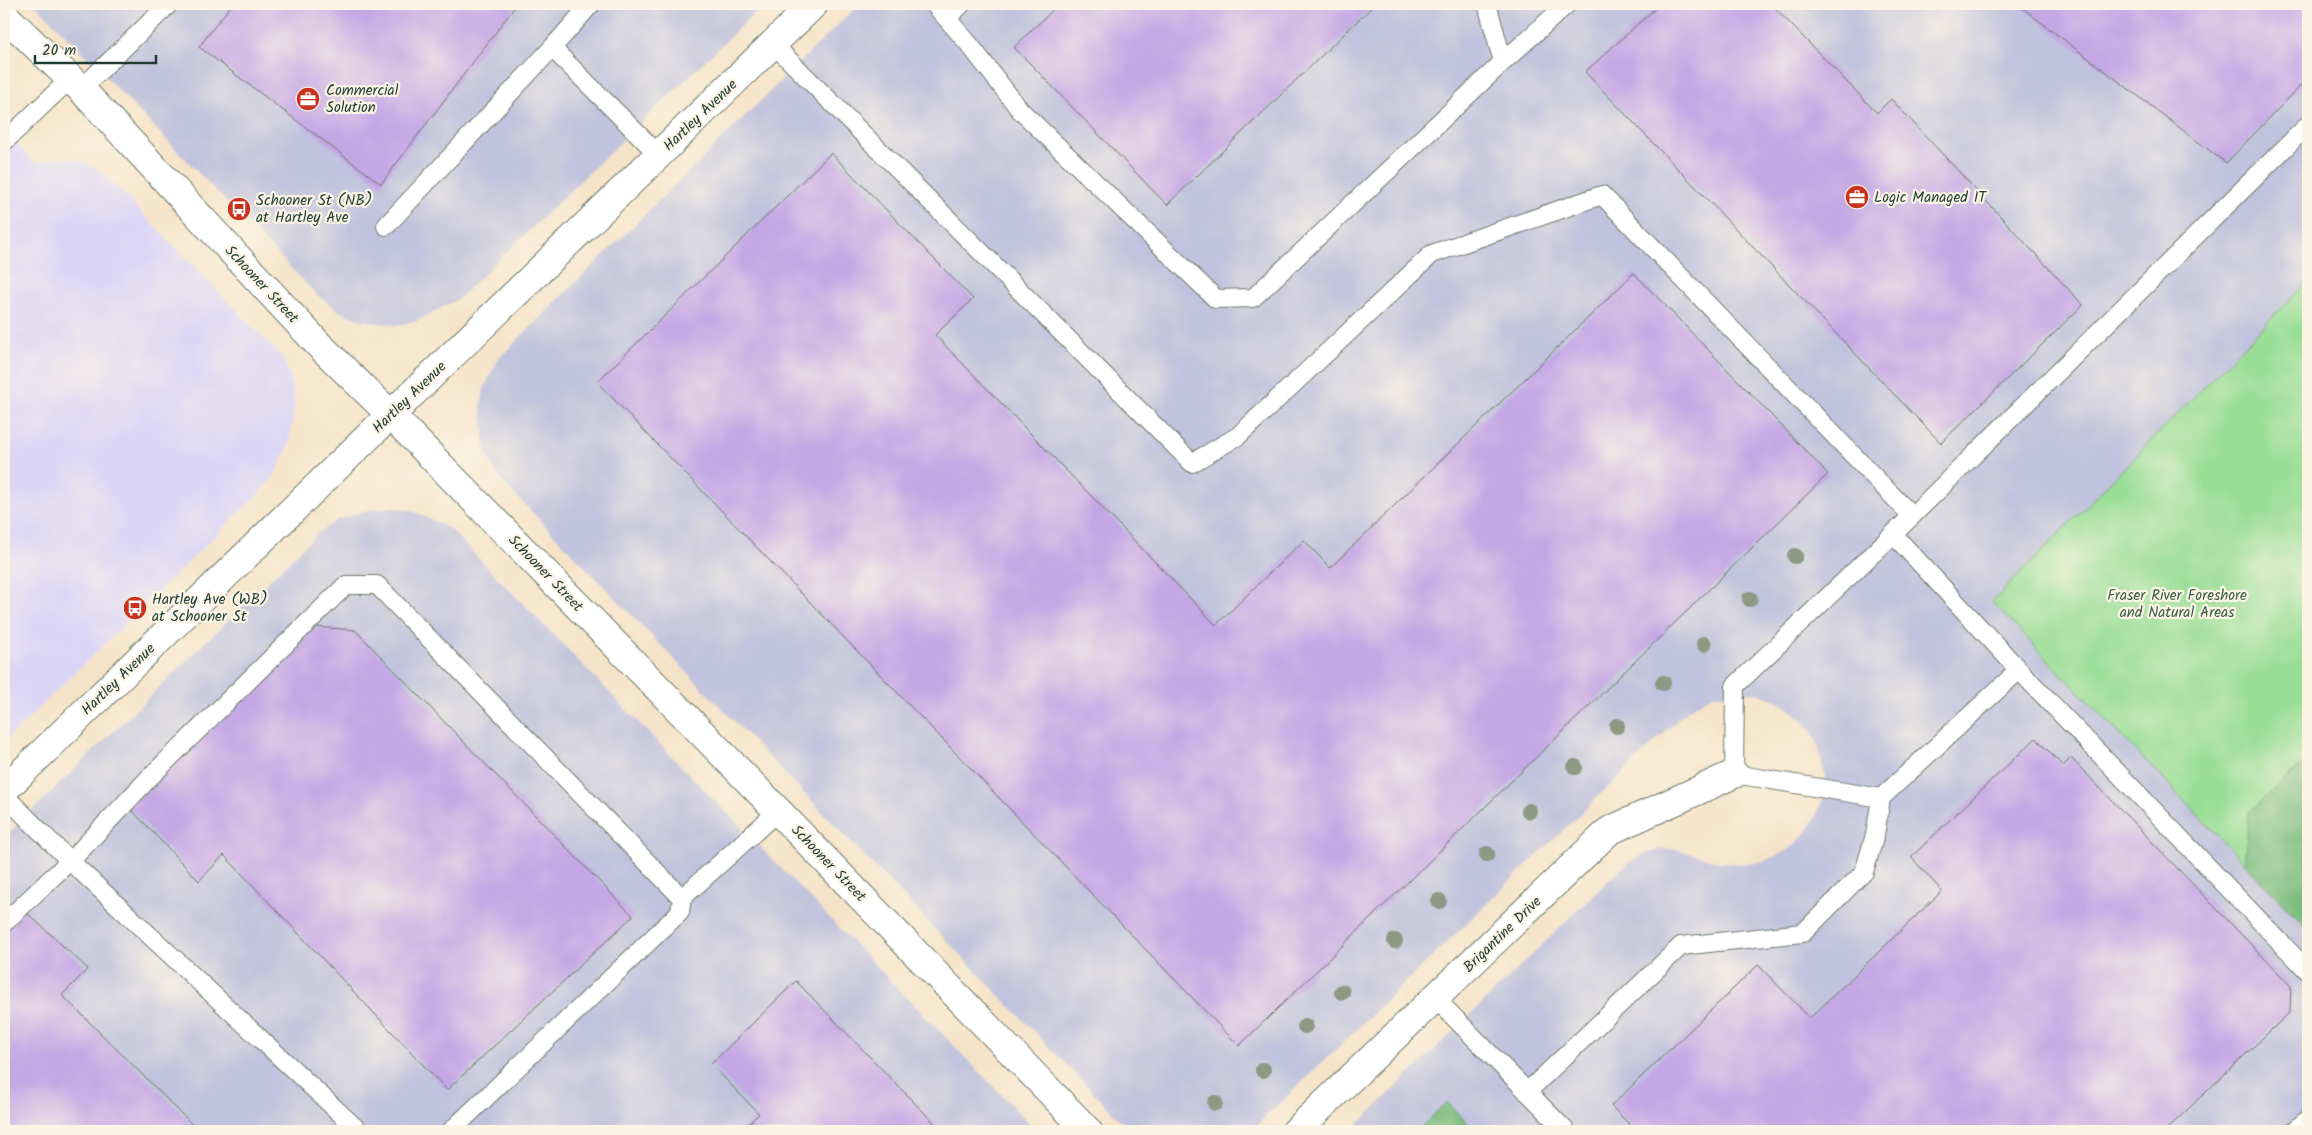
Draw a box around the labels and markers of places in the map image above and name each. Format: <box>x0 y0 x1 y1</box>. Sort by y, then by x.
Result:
place label: Commercial Solution <box>326 79 399 120</box>
office icon: Commercial Solution <box>295 86 321 112</box>
office icon: Logic Managed IT <box>1844 184 1870 210</box>
place label: Logic Managed IT <box>1874 186 1988 210</box>
place label: Schooner St (NB) at Hartley Ave <box>256 189 372 230</box>
bus stop icon: Schooner St (NB) at Hartley Ave <box>226 196 252 222</box>
place label: Hartley Ave (WB) at Schooner St <box>152 588 268 629</box>
bus stop icon: Hartley Ave (WB) at Schooner St <box>122 595 148 621</box>

